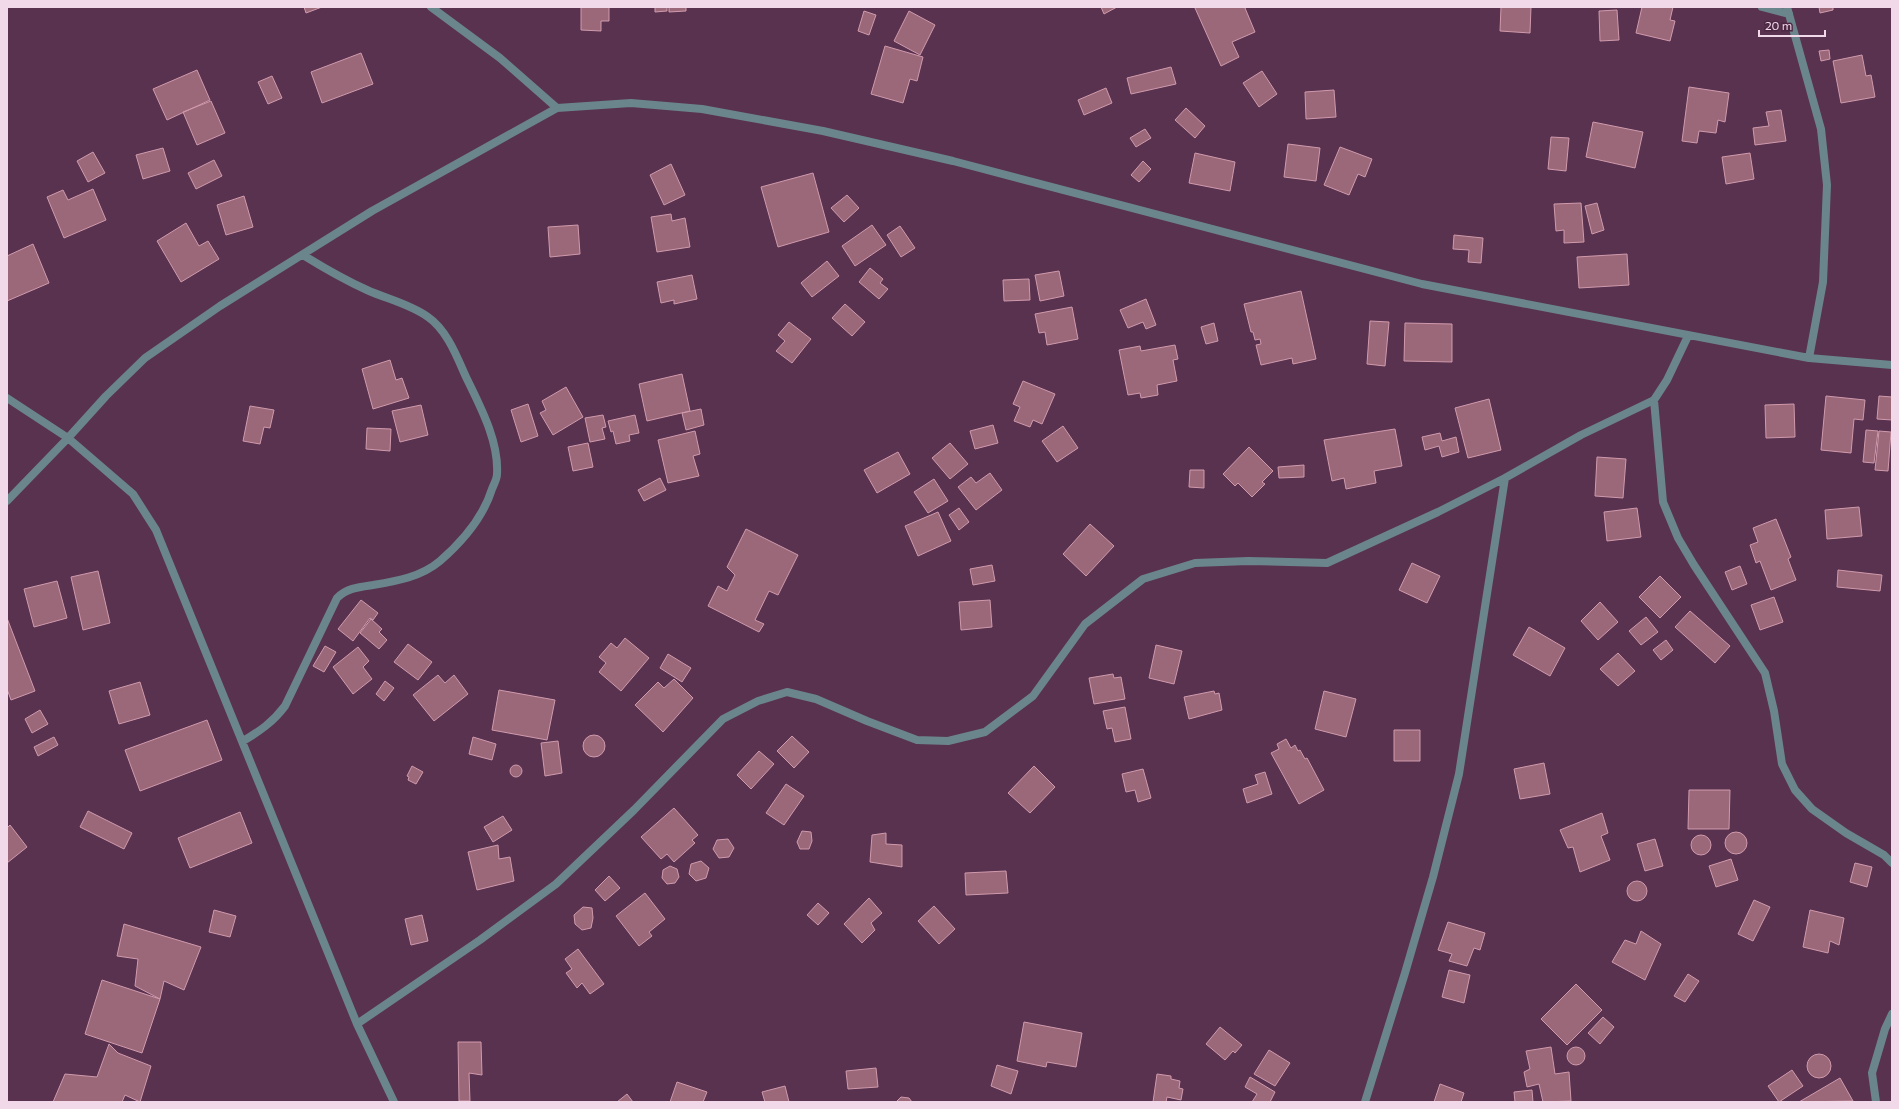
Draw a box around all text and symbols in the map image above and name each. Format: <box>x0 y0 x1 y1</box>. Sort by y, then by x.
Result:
scale bar <box>1759 12 1825 38</box>
text: 20 m <box>1765 18 1792 32</box>

